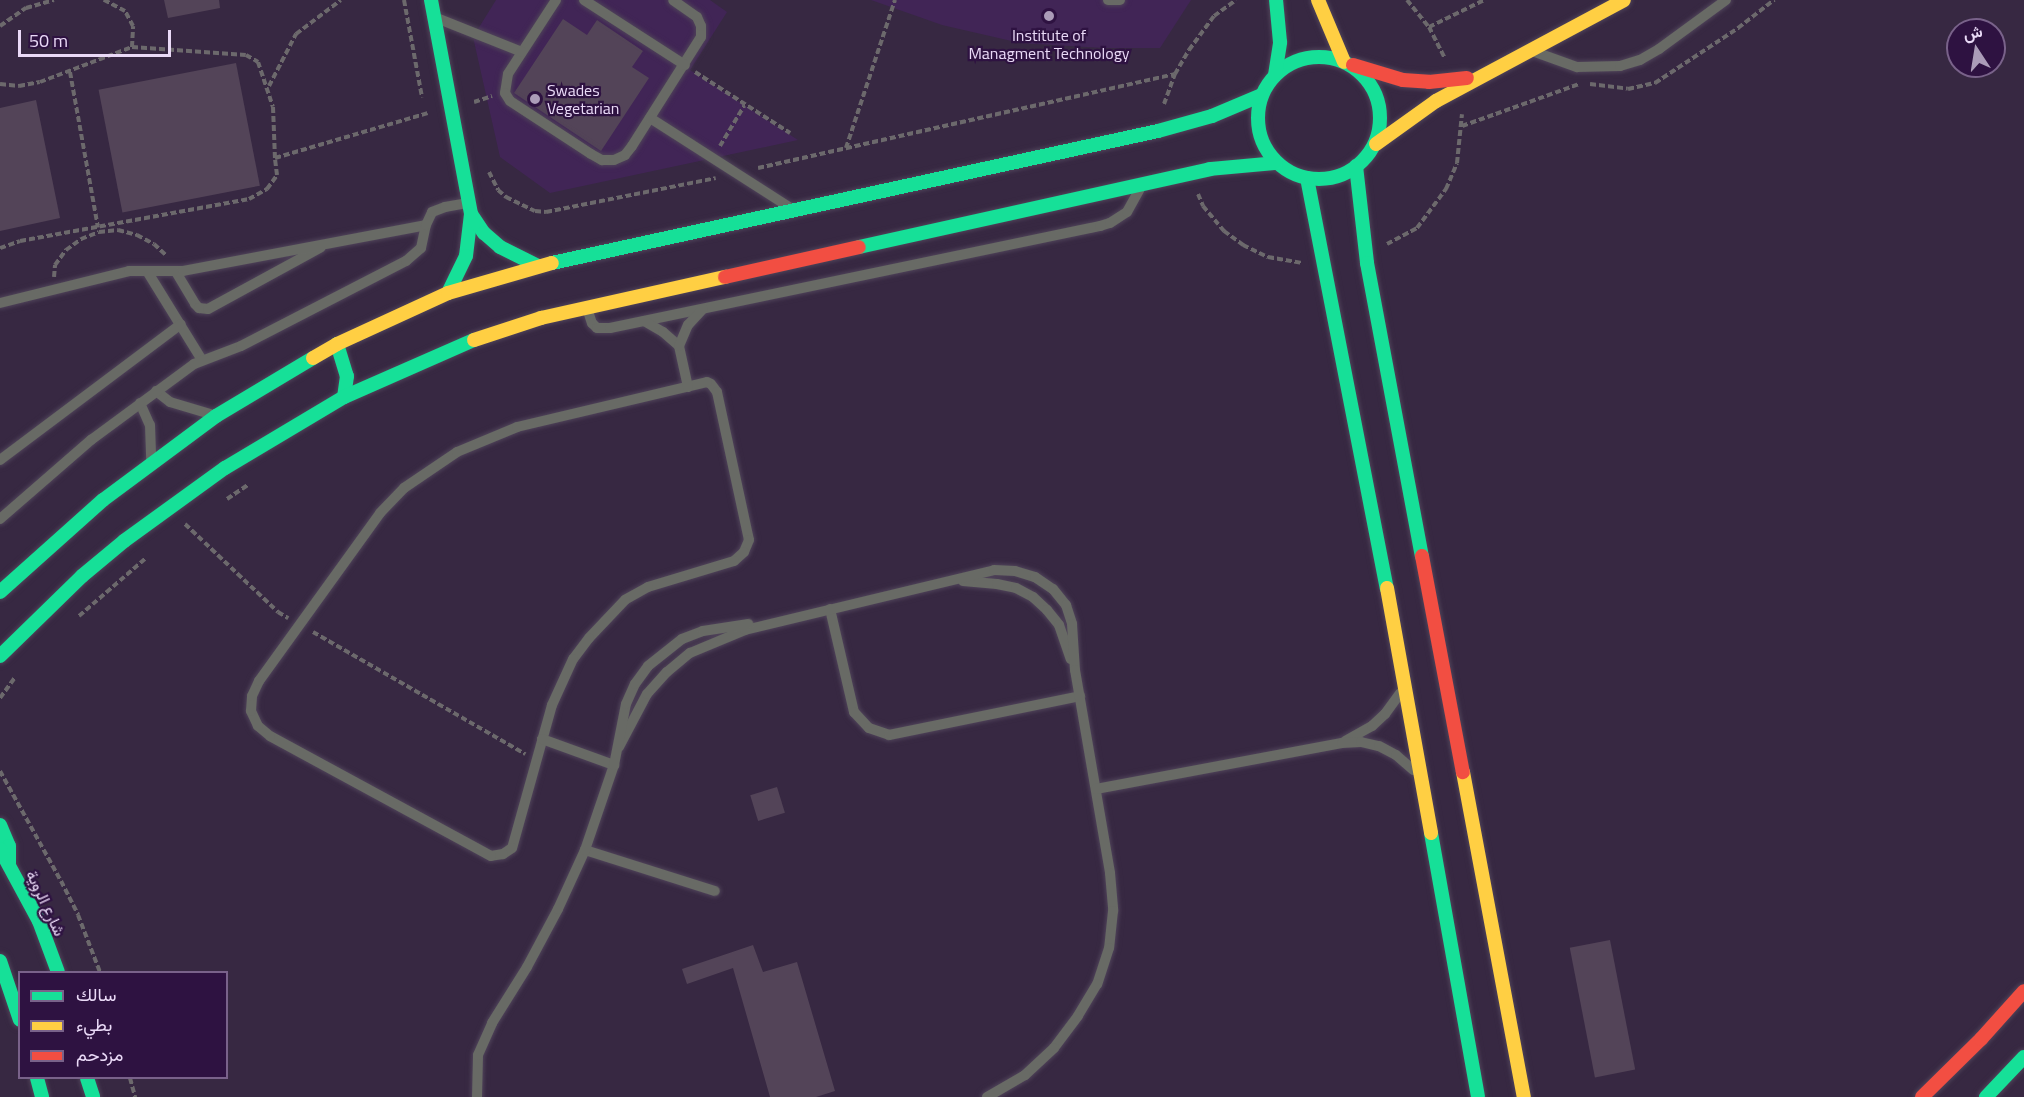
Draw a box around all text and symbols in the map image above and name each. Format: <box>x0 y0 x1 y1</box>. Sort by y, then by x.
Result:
marker: Institute of Managment Technology <box>1042 9 1056 23</box>
scale bar <box>21 18 174 56</box>
north arrow <box>1946 18 2006 78</box>
text: ش <box>1961 19 1985 46</box>
place label: Institute of Managment Technology <box>968 25 1130 63</box>
text: 50 m <box>29 27 68 54</box>
place label: Swades Vegetarian <box>547 80 619 118</box>
marker: Swades Vegetarian <box>528 92 542 106</box>
street label: شارع الروية <box>22 867 70 939</box>
legend <box>18 971 228 1079</box>
text: سالك <box>76 981 116 1008</box>
text: بطيء <box>76 1011 112 1038</box>
text: مزدحم <box>76 1041 123 1068</box>

